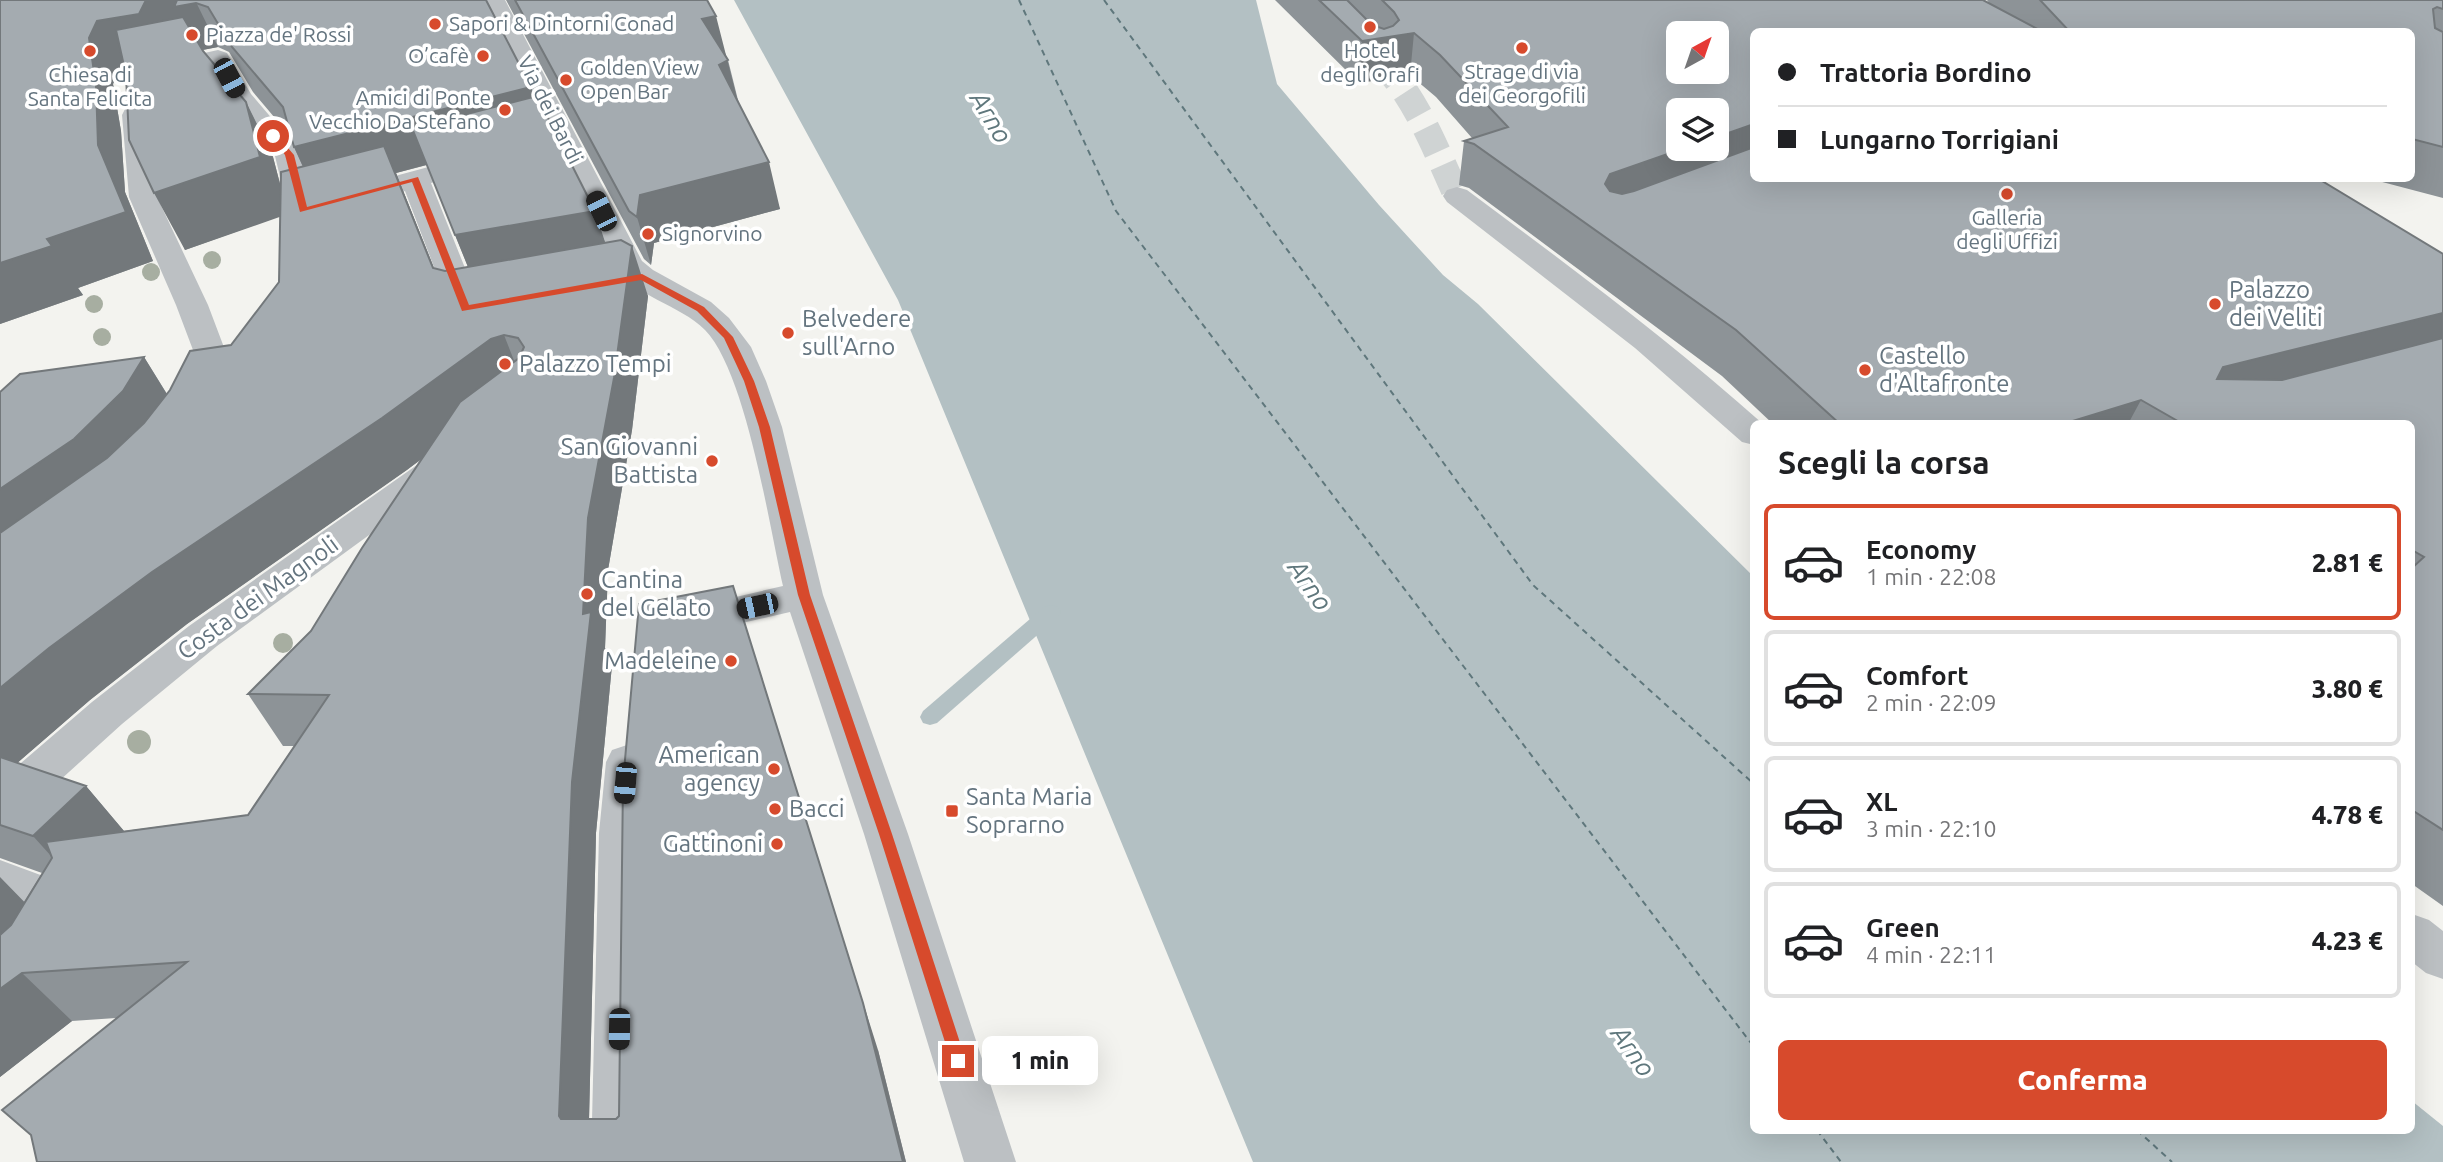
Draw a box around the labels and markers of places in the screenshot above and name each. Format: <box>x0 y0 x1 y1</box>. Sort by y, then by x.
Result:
place label: Sapori & Dintorni Conad <box>449 11 674 35</box>
marker: Sapori & Dintorni Conad <box>427 16 443 32</box>
marker: Hotel degli Orafi <box>1362 19 1378 35</box>
place label: Piazza de' Rossi <box>206 22 351 46</box>
marker: Piazza de' Rossi <box>184 27 200 43</box>
place label: Hotel degli Orafi <box>1320 38 1420 86</box>
marker: Strage di via dei Georgofili <box>1514 40 1530 56</box>
marker: Chiesa di Santa Felicita <box>82 43 98 59</box>
place label: O’cafè <box>408 43 469 67</box>
marker: O’cafè <box>475 48 491 64</box>
place label: Golden View Open Bar <box>580 55 699 103</box>
place label: Strage di via dei Georgofili <box>1458 59 1586 107</box>
place label: Chiesa di Santa Felicita <box>28 62 152 110</box>
marker: Golden View Open Bar <box>558 72 574 88</box>
place label: Amici di Ponte Vecchio Da Stefano <box>309 85 491 133</box>
marker: Amici di Ponte Vecchio Da Stefano <box>497 102 513 118</box>
marker: Galleria degli Uffizi <box>1999 186 2015 202</box>
place label: Galleria degli Uffizi <box>1956 205 2058 253</box>
place label: Signorvino <box>662 221 763 245</box>
marker: Signorvino <box>640 226 656 242</box>
place label: Palazzo dei Veliti <box>2229 276 2323 331</box>
marker: Palazzo dei Veliti <box>2207 296 2223 312</box>
place label: Belvedere sull'Arno <box>802 305 911 360</box>
marker: Belvedere sull'Arno <box>780 325 796 341</box>
place label: Castello d'Altafronte <box>1879 342 2009 397</box>
place label: Palazzo Tempi <box>519 350 672 377</box>
marker: Palazzo Tempi <box>497 356 513 372</box>
marker: Castello d'Altafronte <box>1857 362 1873 378</box>
place label: San Giovanni Battista <box>561 433 698 488</box>
marker: San Giovanni Battista <box>704 453 720 469</box>
place label: Cantina del Gelato <box>601 566 711 621</box>
marker: Cantina del Gelato <box>579 586 595 602</box>
place label: Madeleine <box>604 647 717 674</box>
marker: Madeleine <box>723 653 739 669</box>
place label: American agency <box>658 741 760 796</box>
marker: American agency <box>766 761 782 777</box>
place label: Santa Maria Soprarno <box>966 783 1092 838</box>
place label: Bacci <box>789 795 845 822</box>
marker: Bacci <box>767 801 783 817</box>
marker: Santa Maria Soprarno <box>944 803 960 819</box>
place label: Gattinoni <box>663 830 763 857</box>
marker: Gattinoni <box>769 836 785 852</box>

